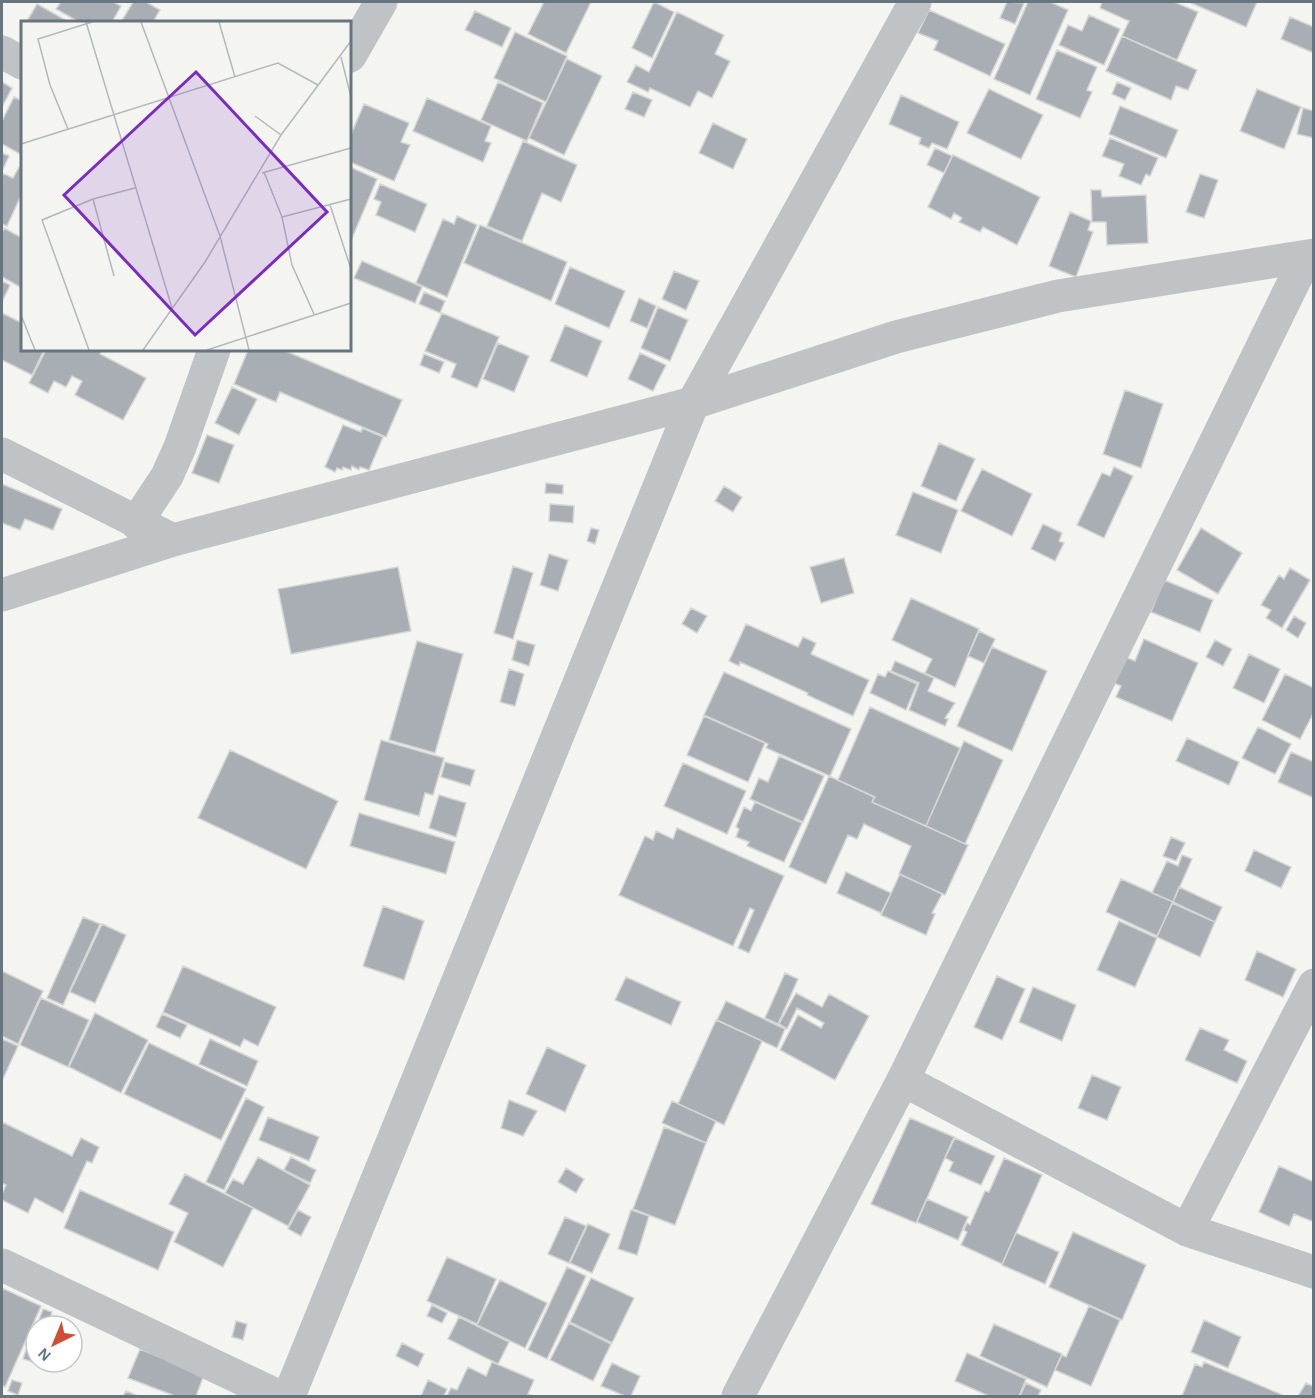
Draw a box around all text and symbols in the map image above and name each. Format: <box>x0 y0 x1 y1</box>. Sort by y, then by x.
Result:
inset map <box>21 21 351 351</box>
north arrow <box>24 1314 84 1374</box>
text: N <box>35 1345 54 1364</box>

